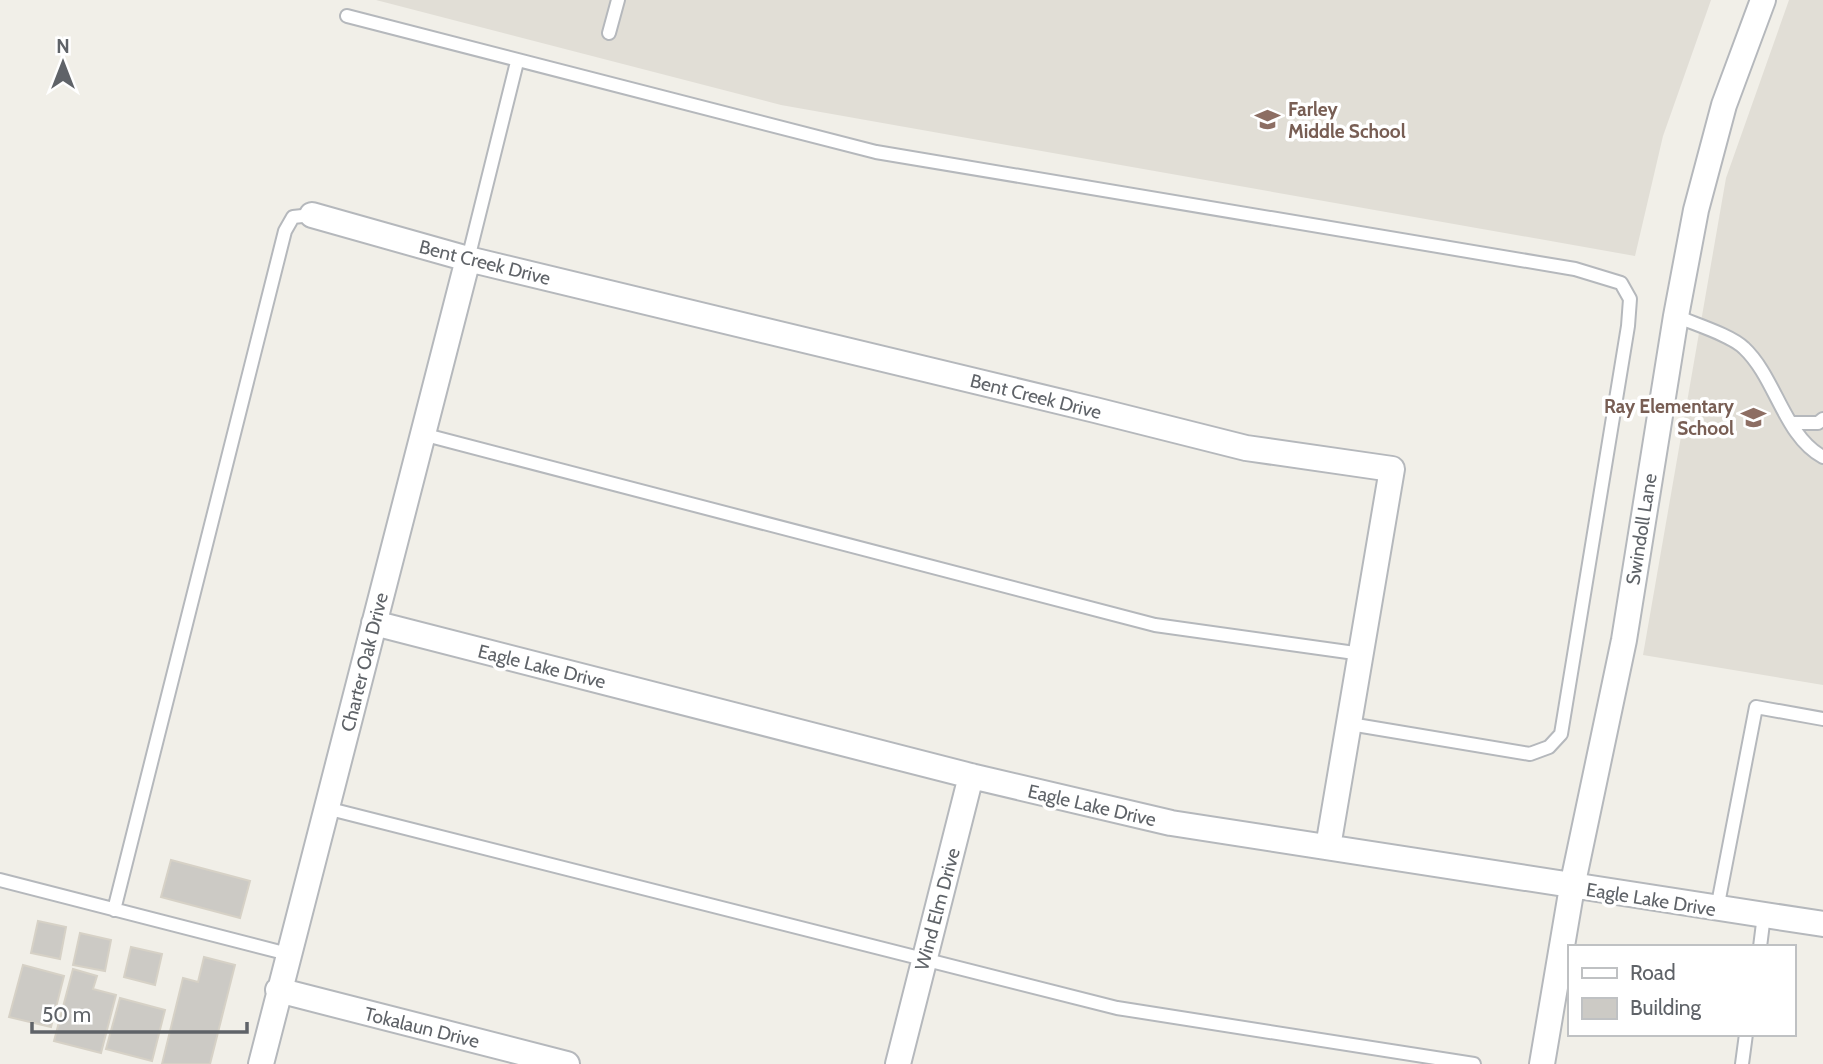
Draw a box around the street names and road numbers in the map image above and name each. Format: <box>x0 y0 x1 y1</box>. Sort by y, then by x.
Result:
street label: Bent Creek Drive <box>417 235 553 290</box>
street label: Bent Creek Drive <box>968 369 1104 424</box>
street label: Swindoll Lane <box>1621 471 1662 586</box>
street label: Charter Oak Drive <box>336 590 393 734</box>
street label: Eagle Lake Drive <box>476 639 608 694</box>
street label: Eagle Lake Drive <box>1026 780 1158 831</box>
street label: Wind Elm Drive <box>910 845 965 973</box>
street label: Eagle Lake Drive <box>1584 878 1718 921</box>
street label: Tokalaun Drive <box>362 1002 482 1053</box>

